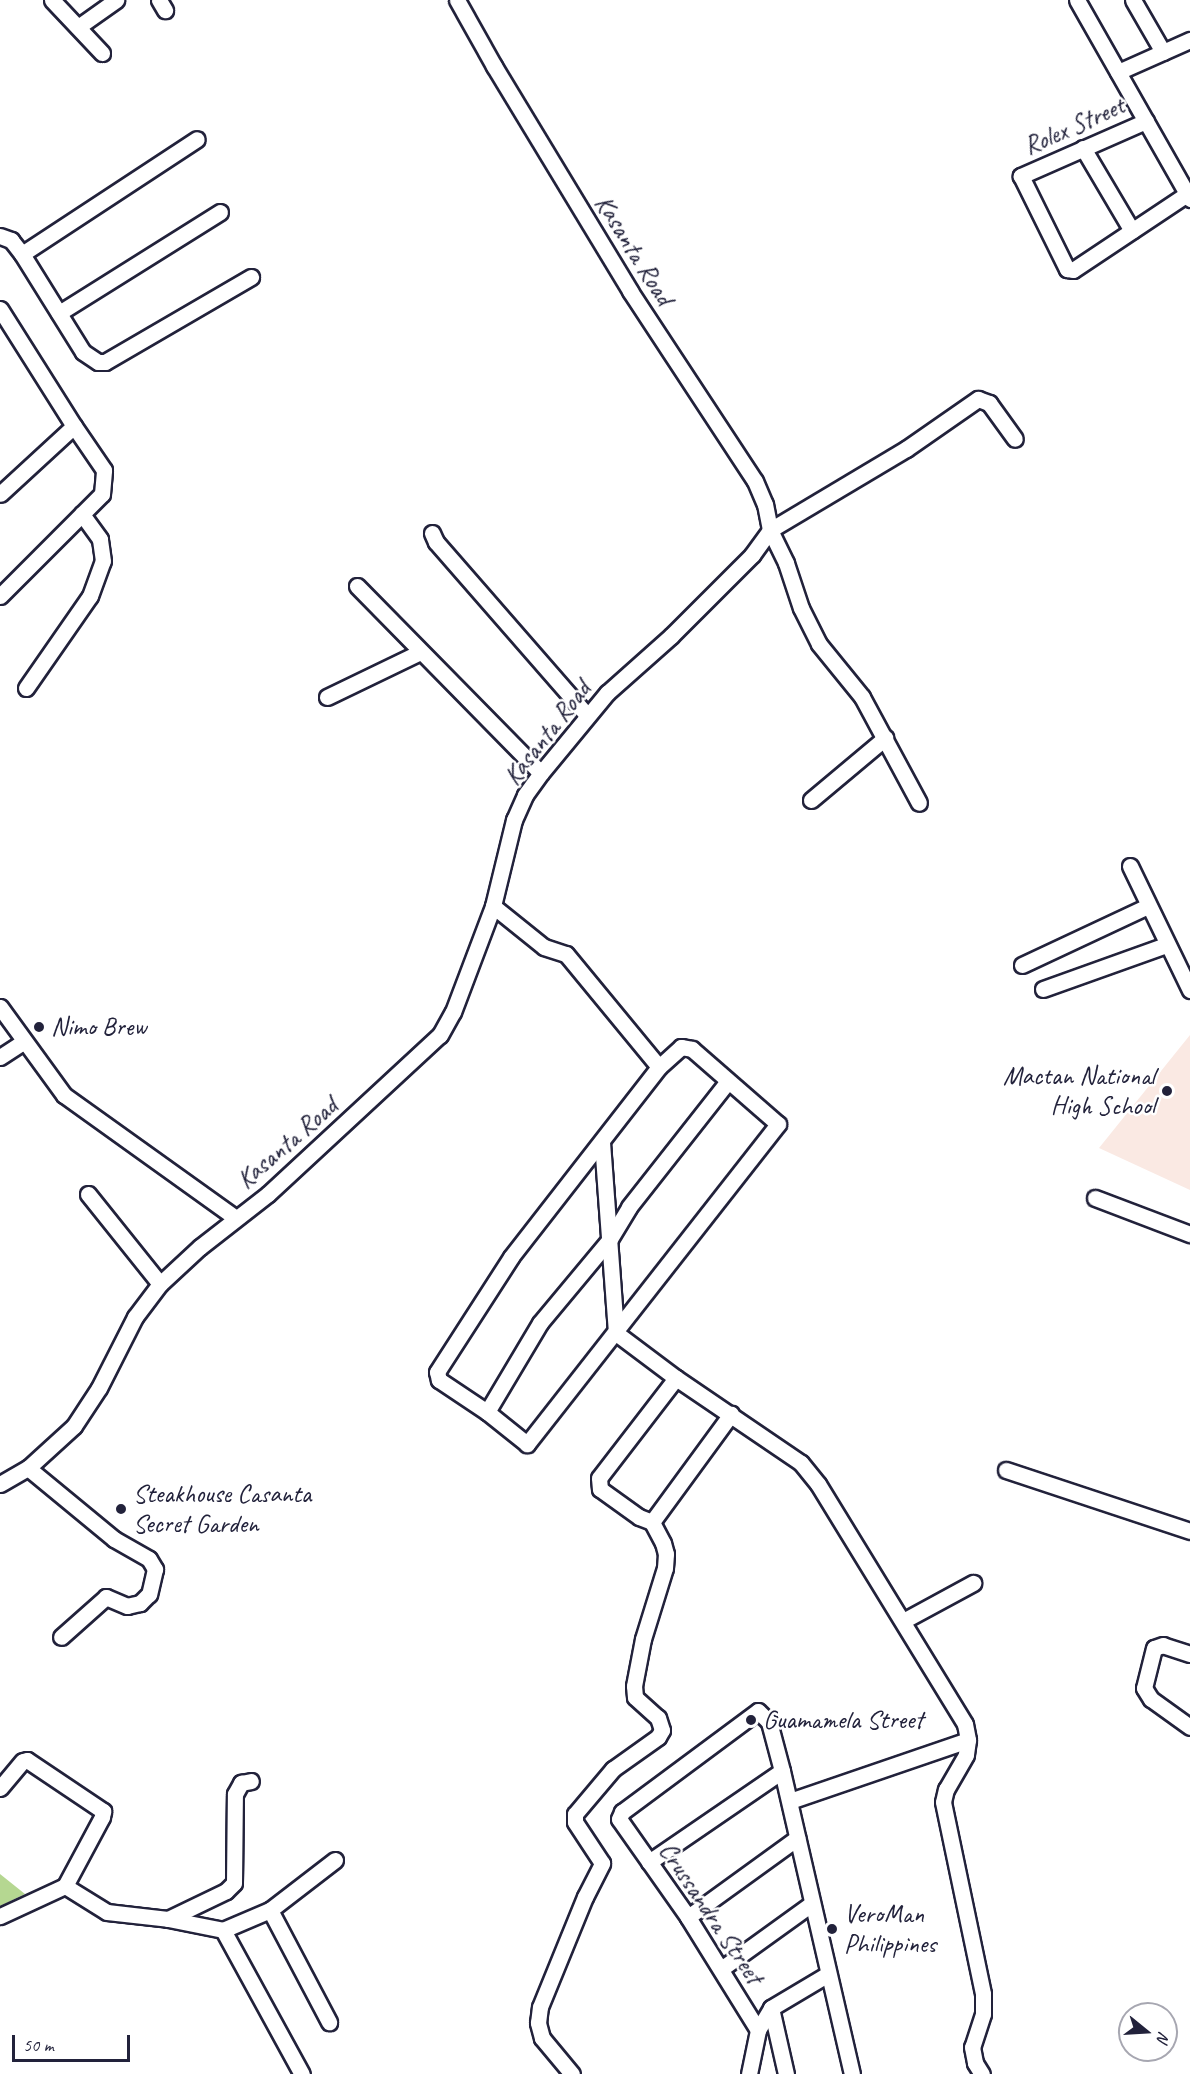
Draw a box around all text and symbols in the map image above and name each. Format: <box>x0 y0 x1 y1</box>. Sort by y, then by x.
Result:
street label: Rolex Street <box>1019 90 1129 162</box>
street label: Kasanta Road <box>588 189 680 311</box>
street label: Kasanta Road <box>497 675 597 791</box>
place label: Nimo Brew <box>51 1011 147 1043</box>
marker: Nimo Brew <box>32 1020 46 1034</box>
place label: Mactan National High School <box>1002 1060 1155 1122</box>
marker: Mactan National High School <box>1160 1084 1174 1098</box>
street label: Kasanta Road <box>230 1091 344 1195</box>
place label: Steakhouse Casanta Secret Garden <box>133 1478 311 1540</box>
marker: Steakhouse Casanta Secret Garden <box>114 1502 128 1516</box>
place label: Guamamela Street <box>763 1704 923 1736</box>
marker: Guamamela Street <box>744 1713 758 1727</box>
street label: Crussandra Street <box>652 1836 770 1990</box>
place label: VeroMan Philippines <box>844 1898 936 1960</box>
marker: VeroMan Philippines <box>825 1922 839 1936</box>
north arrow <box>1118 2002 1178 2062</box>
scale bar <box>15 2023 134 2061</box>
text: N <box>1152 2029 1174 2045</box>
text: 50 m <box>23 2034 54 2056</box>

